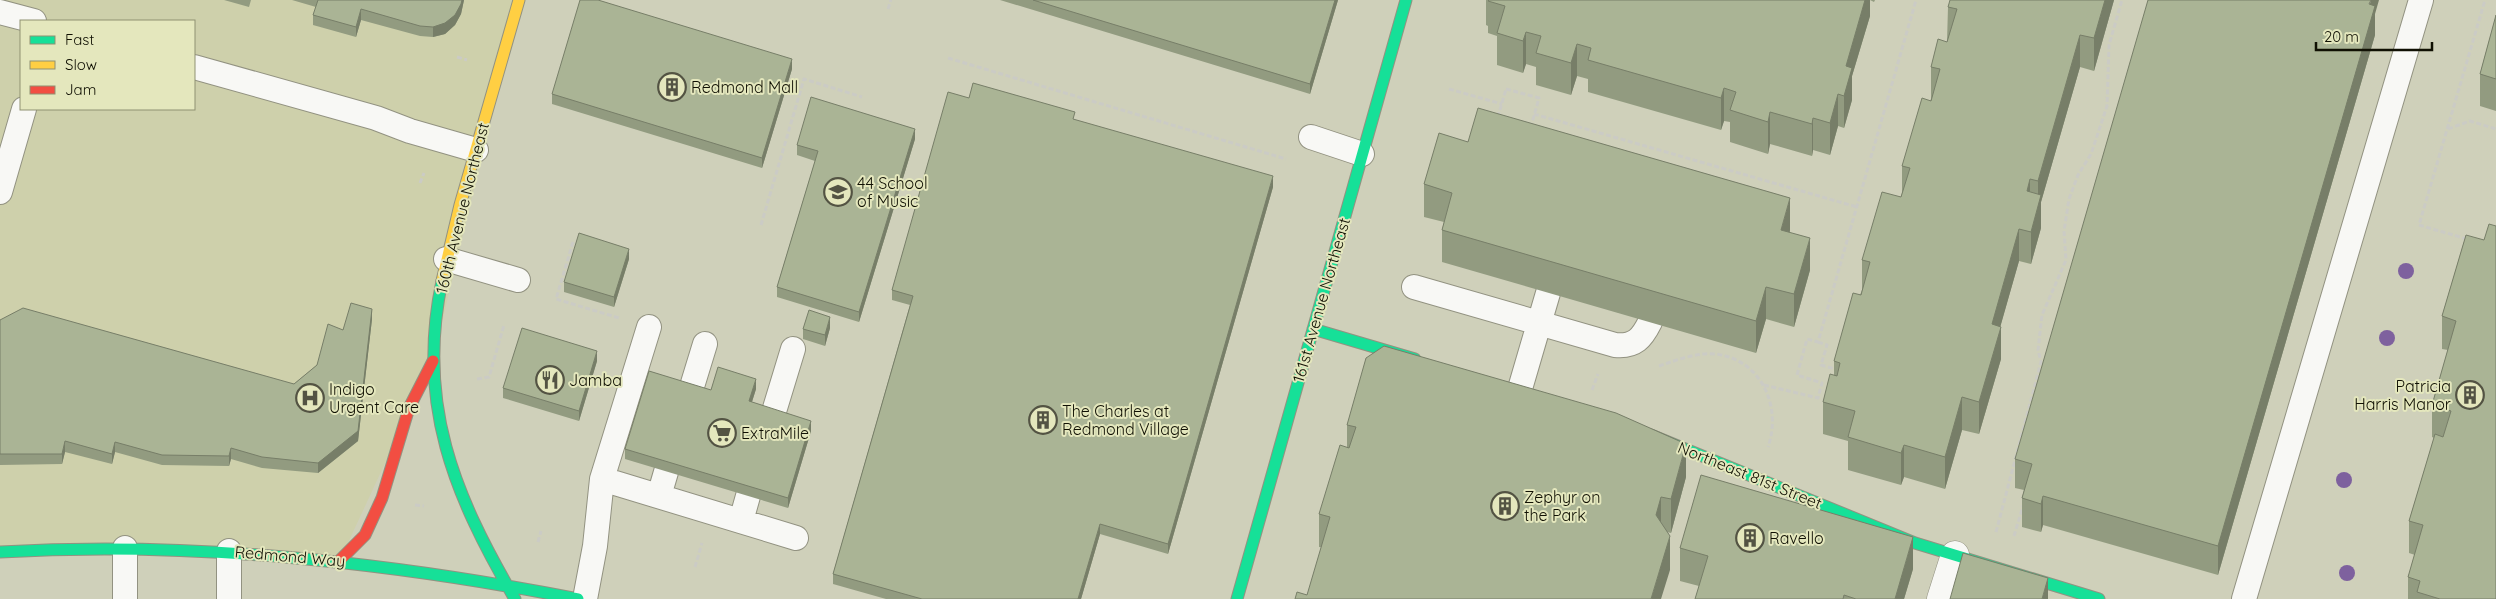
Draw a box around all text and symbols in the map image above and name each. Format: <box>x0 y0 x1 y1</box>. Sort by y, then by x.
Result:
legend <box>20 20 195 110</box>
scale bar <box>2316 20 2432 52</box>
text: 20 m <box>2324 27 2359 46</box>
text: Fast <box>65 30 94 49</box>
text: Slow <box>65 55 97 74</box>
building icon: Redmond Mall <box>657 72 687 102</box>
place label: Redmond Mall <box>691 77 798 97</box>
text: Jam <box>65 80 96 99</box>
street label: 160th Avenue Northeast <box>431 120 493 296</box>
place label: 44 School of Music <box>857 173 928 211</box>
school or university icon: 44 School of Music <box>823 177 853 207</box>
street label: 161st Avenue Northeast <box>1288 215 1354 385</box>
restaurant icon: Jamba <box>535 365 565 395</box>
place label: Jamba <box>569 370 622 390</box>
place label: Patricia Harris Manor <box>2354 376 2451 414</box>
place label: Indigo Urgent Care <box>329 379 419 417</box>
building icon: Patricia Harris Manor <box>2455 380 2485 410</box>
hospital icon: Indigo Urgent Care <box>295 383 325 413</box>
place label: The Charles at Redmond Village <box>1062 401 1189 439</box>
building icon: The Charles at Redmond Village <box>1028 405 1058 435</box>
supermarket icon: ExtraMile <box>707 418 737 448</box>
place label: ExtraMile <box>741 423 809 443</box>
street label: Northeast 81st Street <box>1675 437 1825 513</box>
place label: Zephyr on the Park <box>1524 487 1601 525</box>
building icon: Zephyr on the Park <box>1490 491 1520 521</box>
building icon: Ravello <box>1735 523 1765 553</box>
place label: Ravello <box>1769 528 1824 548</box>
street label: Redmond Way <box>234 541 346 571</box>

